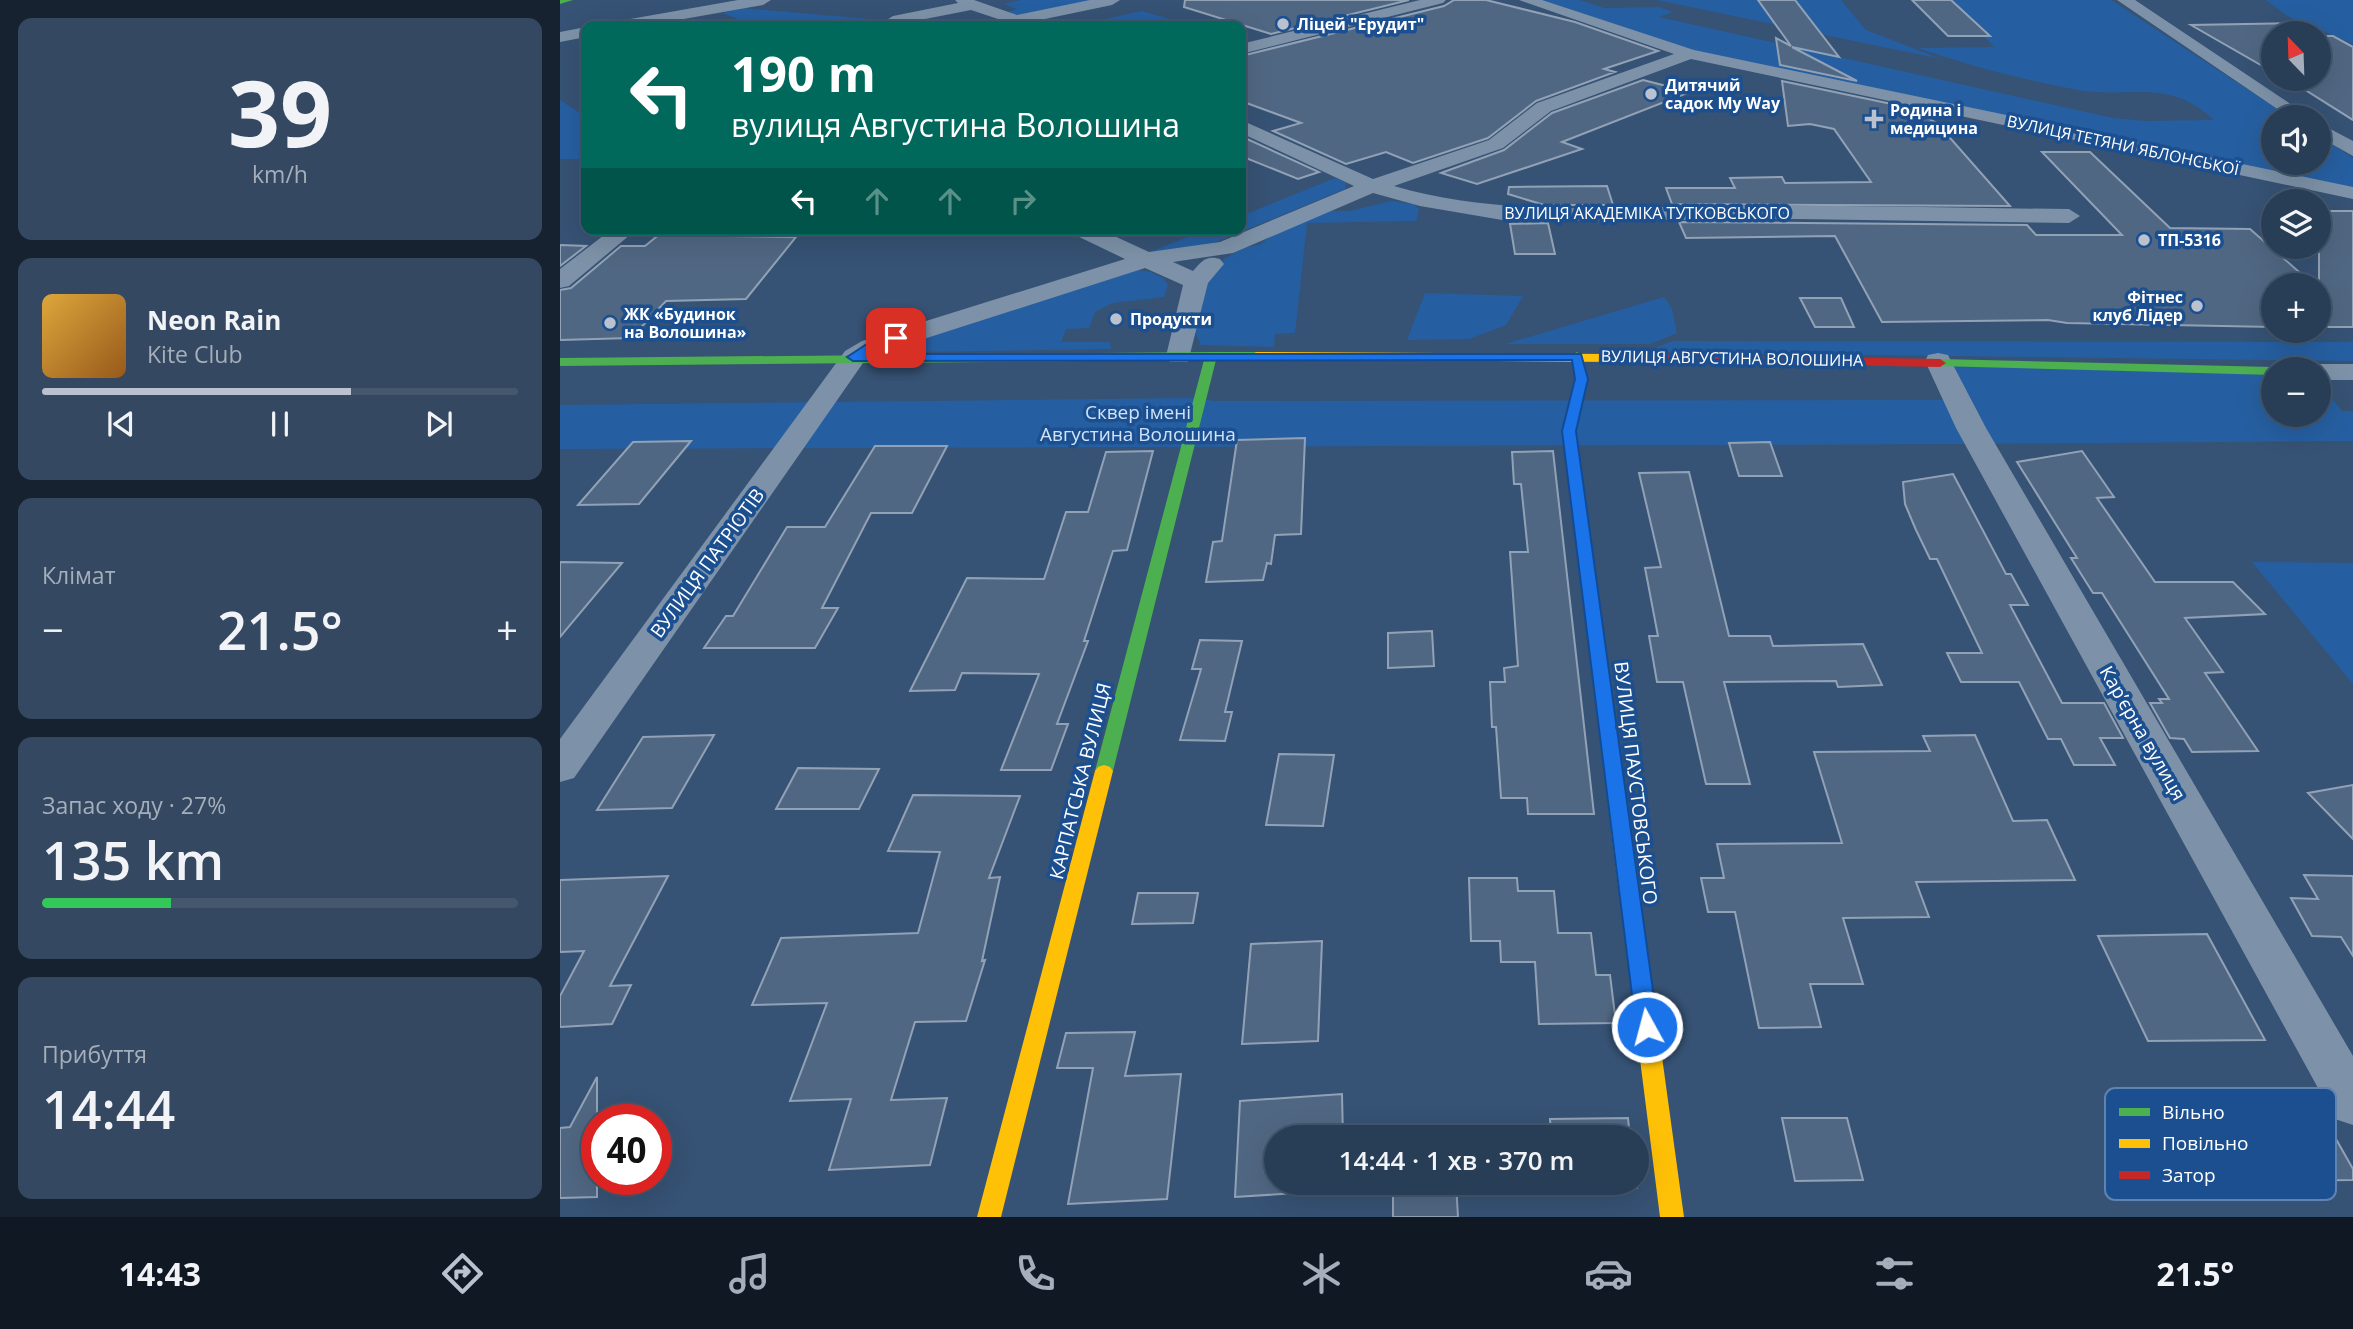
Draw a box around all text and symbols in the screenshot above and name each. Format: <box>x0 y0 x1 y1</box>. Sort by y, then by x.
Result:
place label: Ліцей "Ерудит" <box>1297 13 1424 35</box>
marker: Ліцей "Ерудит" <box>1275 16 1291 32</box>
north arrow <box>2261 21 2331 91</box>
map controls <box>2261 21 2331 427</box>
text: 190 m <box>731 40 876 106</box>
icon: left <box>616 49 707 140</box>
text: 39 <box>228 50 332 174</box>
place label: Дитячий садок My Way <box>1665 74 1781 114</box>
marker: Дитячий садок My Way <box>1643 86 1659 102</box>
place label: Родина і медицина <box>1890 99 1978 139</box>
text: вулиця Августина Волошина <box>731 103 1180 146</box>
button: sound <box>2261 105 2331 175</box>
marker: Родина і медицина <box>1864 109 1884 129</box>
street label: ВУЛИЦЯ ТЕТЯНИ ЯБЛОНСЬКОЇ <box>2005 110 2242 180</box>
text: km/h <box>252 158 308 190</box>
icon: left <box>785 182 823 220</box>
icon: ahead <box>858 182 896 220</box>
icon: ahead <box>931 182 969 220</box>
icon: right <box>1004 182 1042 220</box>
button: layers <box>2261 189 2331 259</box>
street label: ВУЛИЦЯ АКАДЕМІКА ТУТКОВСЬКОГО <box>1504 202 1790 224</box>
place label: ТП-5316 <box>2158 229 2221 251</box>
marker: ТП-5316 <box>2136 232 2152 248</box>
button: + <box>2261 273 2331 343</box>
place label: Фітнес клуб Лідер <box>2093 286 2183 326</box>
marker: Фітнес клуб Лідер <box>2189 298 2205 314</box>
text: Neon Rain <box>147 302 281 338</box>
place label: ЖК «Будинок на Волошина» <box>624 303 747 343</box>
pin <box>866 308 926 368</box>
place label: Продукти <box>1130 308 1212 330</box>
marker: Продукти <box>1108 311 1124 327</box>
marker: ЖК «Будинок на Волошина» <box>602 315 618 331</box>
icon: arrive <box>877 319 915 357</box>
text: Kite Club <box>147 338 242 370</box>
street label: ВУЛИЦЯ АВГУСТИНА ВОЛОШИНА <box>1601 345 1864 371</box>
button: − <box>2261 357 2331 427</box>
park label: Сквер імені Августина Волошина <box>1040 399 1236 447</box>
icon: previous <box>102 405 140 443</box>
icon: pause <box>261 405 299 443</box>
icon: next <box>420 405 458 443</box>
street label: ВУЛИЦЯ ПАТРІОТІВ <box>644 483 770 643</box>
text: Клімат <box>42 559 115 591</box>
text: 21.5° <box>217 594 343 665</box>
text: − <box>42 603 64 655</box>
text: + <box>496 603 518 655</box>
street label: ВУЛИЦЯ ПАУСТОВСЬКОГО <box>1608 660 1664 906</box>
street label: Карʼєрна вулиця <box>2094 661 2192 805</box>
street label: КАРПАТСЬКА ВУЛИЦЯ <box>1043 680 1117 882</box>
text: Запас ходу · 27% <box>42 789 226 821</box>
text: 135 km <box>42 824 224 895</box>
position arrow <box>1610 990 1684 1064</box>
text: Прибуття <box>42 1038 147 1070</box>
text: 14:44 <box>42 1073 175 1144</box>
legend <box>2105 1088 2336 1200</box>
text: Вільно <box>2162 1099 2225 1125</box>
speed limit sign: 40 <box>581 1104 672 1195</box>
text: Повільно <box>2162 1130 2249 1156</box>
text: 14:44 · 1 хв · 370 m <box>1339 1142 1574 1178</box>
text: Затор <box>2162 1162 2216 1188</box>
icon: directions <box>438 1249 487 1298</box>
icon: music <box>725 1249 774 1298</box>
icon: phone <box>1011 1249 1060 1298</box>
icon: climate <box>1297 1249 1346 1298</box>
icon: car <box>1584 1249 1633 1298</box>
icon: filters <box>1870 1249 1919 1298</box>
text: 14:43 <box>119 1252 201 1295</box>
text: 21.5° <box>2157 1252 2234 1295</box>

